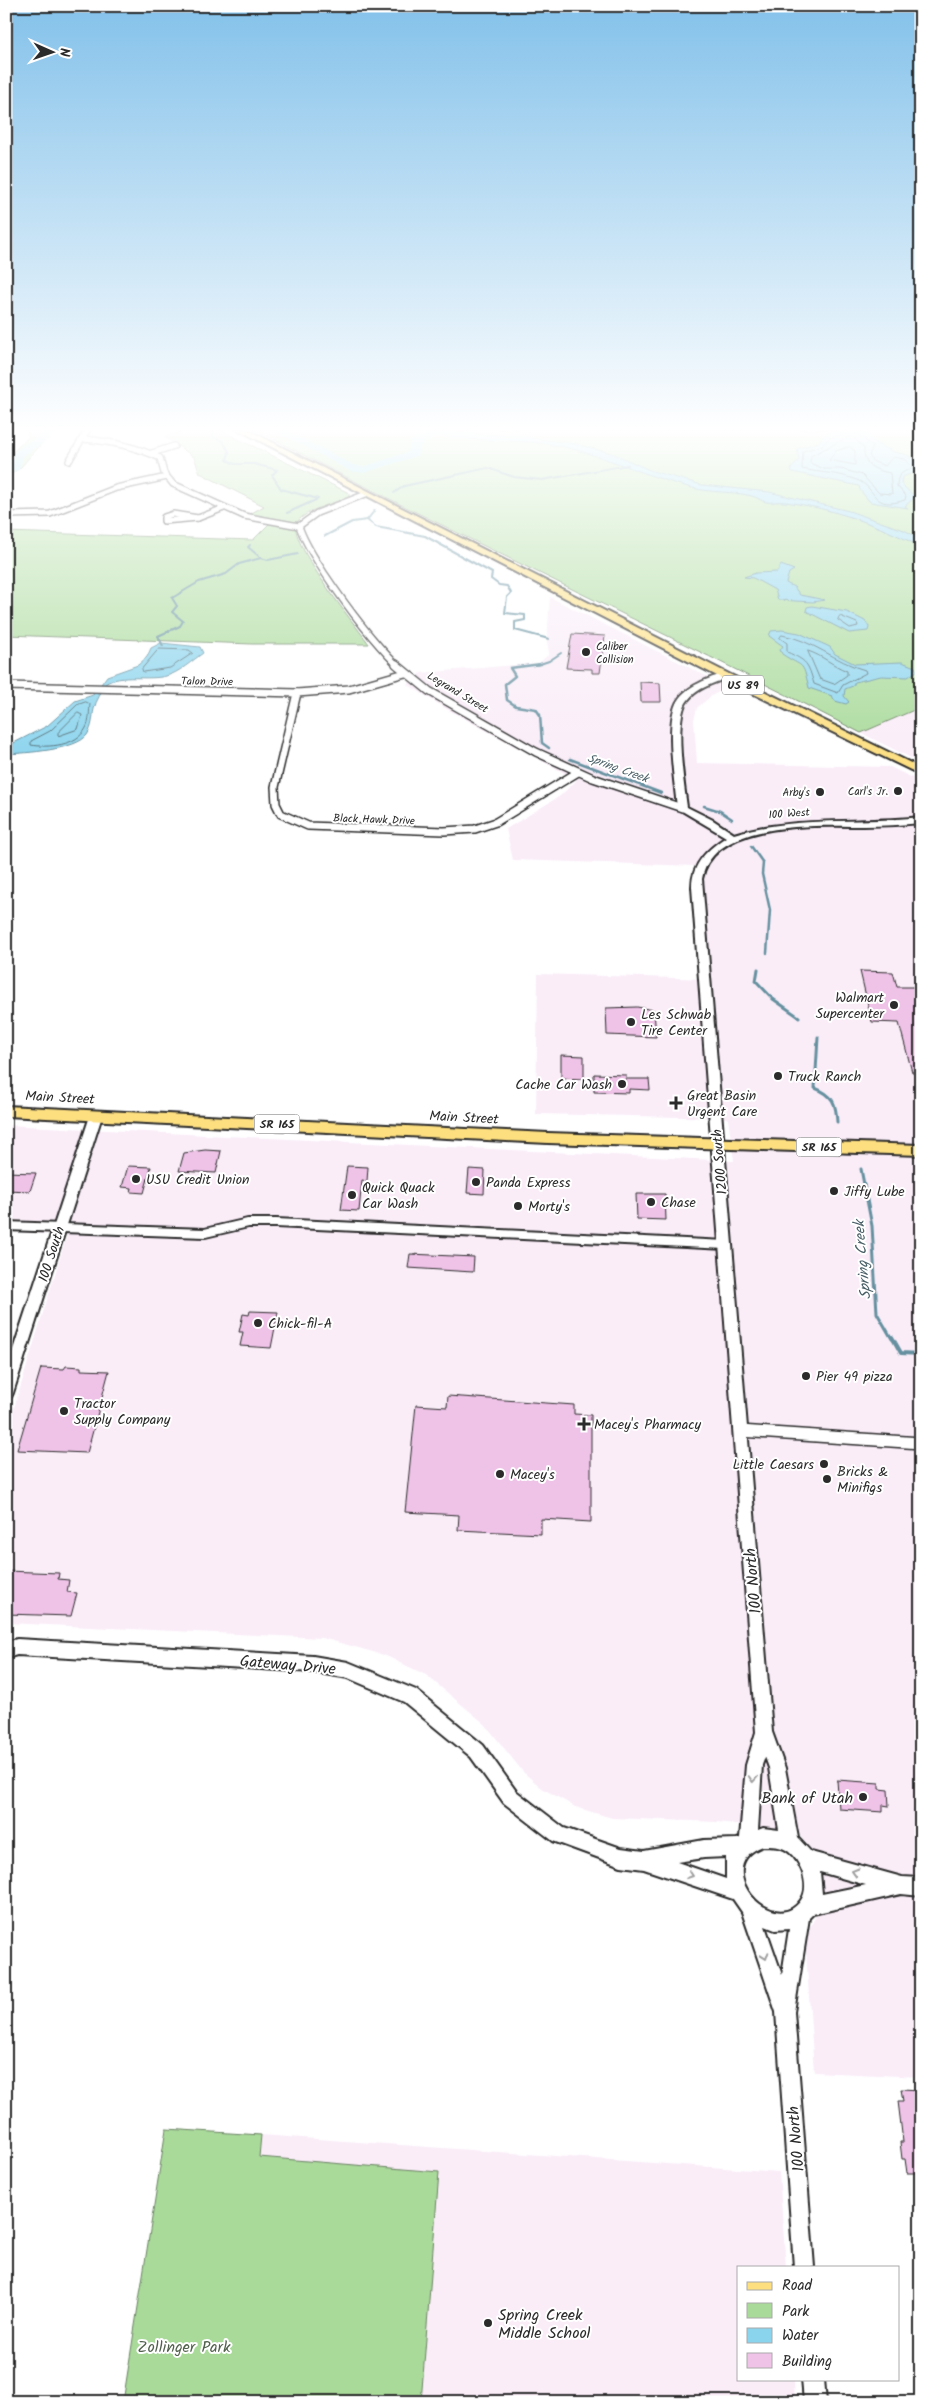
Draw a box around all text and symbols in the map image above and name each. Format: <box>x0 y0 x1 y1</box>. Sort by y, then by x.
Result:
north arrow <box>28 28 78 78</box>
text: N <box>53 48 75 57</box>
place label: Caliber Collision <box>596 638 634 669</box>
marker: Caliber Collision <box>580 646 592 658</box>
street label: Legrand Street <box>423 667 492 719</box>
street label: Talon Drive <box>181 673 233 691</box>
road number: US 89 <box>722 676 764 694</box>
water label: Spring Creek <box>585 749 653 789</box>
place label: Carl's Jr. <box>848 783 888 801</box>
place label: Arby's <box>782 784 810 802</box>
marker: Carl's Jr. <box>892 785 904 797</box>
marker: Arby's <box>814 786 826 798</box>
street label: 100 West <box>768 804 811 824</box>
street label: Black Hawk Drive <box>333 810 415 830</box>
place label: Walmart Supercenter <box>816 987 885 1025</box>
marker: Walmart Supercenter <box>888 999 900 1011</box>
place label: Les Schwab Tire Center <box>641 1004 712 1042</box>
marker: Les Schwab Tire Center <box>625 1016 637 1028</box>
place label: Truck Ranch <box>788 1066 861 1088</box>
marker: Truck Ranch <box>772 1070 784 1082</box>
place label: Cache Car Wash <box>515 1074 612 1096</box>
marker: Cache Car Wash <box>616 1078 628 1090</box>
street label: Main Street <box>25 1085 96 1111</box>
place label: Great Basin Urgent Care <box>687 1085 758 1123</box>
marker: Great Basin Urgent Care <box>669 1096 683 1110</box>
street label: Main Street <box>429 1105 500 1131</box>
road number: SR 165 <box>254 1114 300 1134</box>
street label: 1200 South <box>706 1128 734 1196</box>
road number: SR 165 <box>796 1138 842 1156</box>
place label: USU Credit Union <box>146 1169 249 1191</box>
place label: Panda Express <box>486 1172 571 1194</box>
marker: USU Credit Union <box>130 1173 142 1185</box>
marker: Panda Express <box>470 1176 482 1188</box>
place label: Quick Quack Car Wash <box>362 1177 435 1215</box>
place label: Jiffy Lube <box>844 1181 905 1203</box>
marker: Jiffy Lube <box>828 1185 840 1197</box>
marker: Quick Quack Car Wash <box>346 1189 358 1201</box>
place label: Chase <box>661 1192 696 1214</box>
place label: Morty's <box>528 1196 570 1218</box>
marker: Chase <box>645 1196 657 1208</box>
marker: Morty's <box>512 1200 524 1212</box>
water label: Spring Creek <box>847 1217 878 1300</box>
street label: 100 South <box>33 1224 71 1285</box>
place label: Chick-fil-A <box>268 1313 332 1335</box>
marker: Chick-fil-A <box>252 1317 264 1329</box>
place label: Pier 49 pizza <box>816 1366 893 1388</box>
marker: Pier 49 pizza <box>800 1370 812 1382</box>
place label: Tractor Supply Company <box>74 1393 171 1431</box>
marker: Tractor Supply Company <box>58 1405 70 1417</box>
place label: Macey's Pharmacy <box>594 1414 702 1436</box>
marker: Macey's Pharmacy <box>578 1418 590 1430</box>
place label: Little Caesars <box>732 1454 814 1476</box>
marker: Little Caesars <box>818 1458 830 1470</box>
place label: Bricks & Minifigs <box>837 1461 888 1499</box>
place label: Macey's <box>510 1464 555 1486</box>
marker: Macey's <box>494 1468 506 1480</box>
marker: Bricks & Minifigs <box>821 1473 833 1485</box>
street label: 100 North <box>738 1547 769 1615</box>
street label: Gateway Drive <box>239 1649 337 1682</box>
one-way arrow <box>748 1775 759 1783</box>
place label: Bank of Utah <box>761 1786 853 1811</box>
marker: Bank of Utah <box>857 1791 869 1803</box>
one-way arrow <box>852 1868 860 1878</box>
one-way arrow <box>685 1869 694 1879</box>
one-way arrow <box>760 1951 770 1959</box>
street label: 100 North <box>781 2105 812 2173</box>
legend <box>737 2266 900 2380</box>
text: Road <box>782 2274 813 2298</box>
text: Park <box>782 2300 810 2324</box>
place label: Spring Creek Middle School <box>498 2303 591 2346</box>
marker: Spring Creek Middle School <box>482 2317 494 2329</box>
text: Water <box>782 2324 819 2348</box>
park label: Zollinger Park <box>138 2335 231 2360</box>
text: Building <box>782 2350 832 2374</box>

